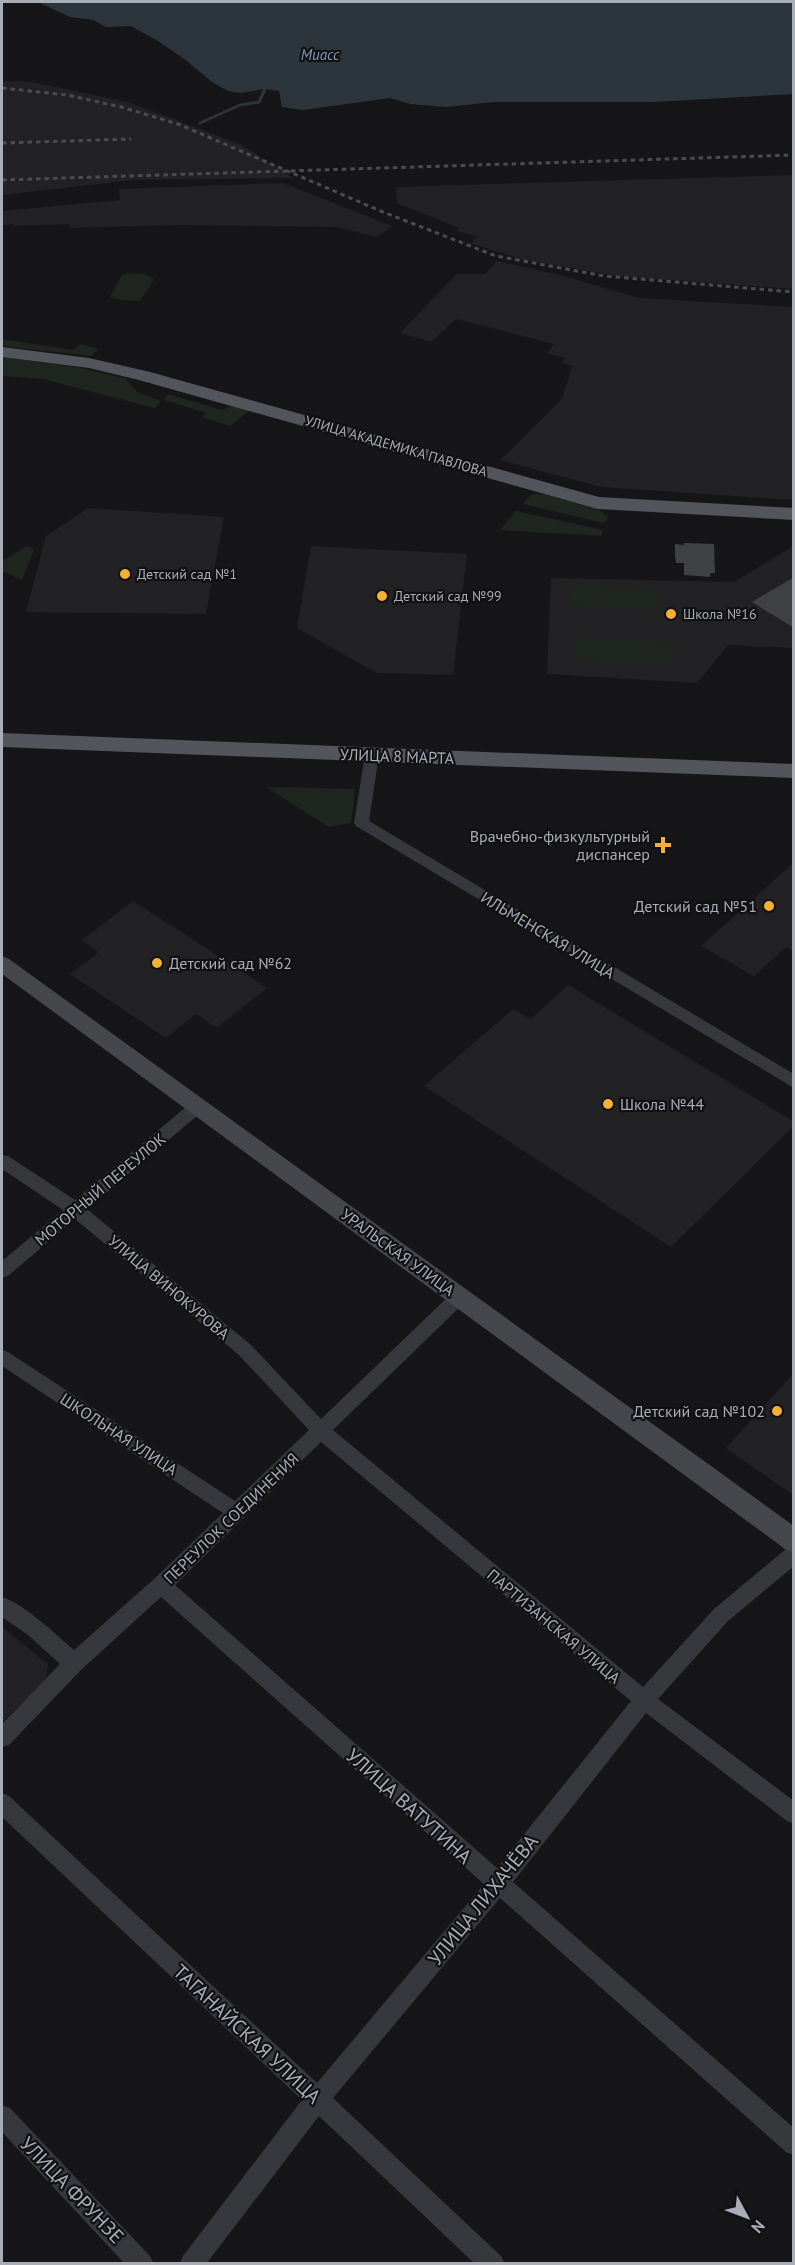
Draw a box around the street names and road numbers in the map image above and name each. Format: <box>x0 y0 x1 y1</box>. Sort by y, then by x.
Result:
street label: УЛИЦА АКАДЕМИКА ПАВЛОВА <box>303 411 490 481</box>
street label: УЛИЦА 8 МАРТА <box>340 744 455 768</box>
street label: ИЛЬМЕНСКАЯ УЛИЦА <box>477 887 619 983</box>
street label: МОТОРНЫЙ ПЕРЕУЛОК <box>30 1128 170 1250</box>
street label: УРАЛЬСКАЯ УЛИЦА <box>337 1204 459 1300</box>
street label: УЛИЦА ВИНОКУРОВА <box>104 1230 234 1344</box>
street label: ШКОЛЬНАЯ УЛИЦА <box>57 1389 182 1480</box>
street label: ПЕРЕУЛОК СОЕДИНЕНИЯ <box>159 1448 303 1588</box>
street label: ПАРТИЗАНСКАЯ УЛИЦА <box>483 1564 625 1688</box>
street label: УЛИЦА ВАТУТИНА <box>341 1743 478 1870</box>
street label: УЛИЦА ЛИХАЧЁВА <box>422 1829 544 1971</box>
street label: ТАГАНАЙСКАЯ УЛИЦА <box>168 1959 327 2109</box>
street label: УЛИЦА ФРУНЗЕ <box>14 2131 130 2249</box>

